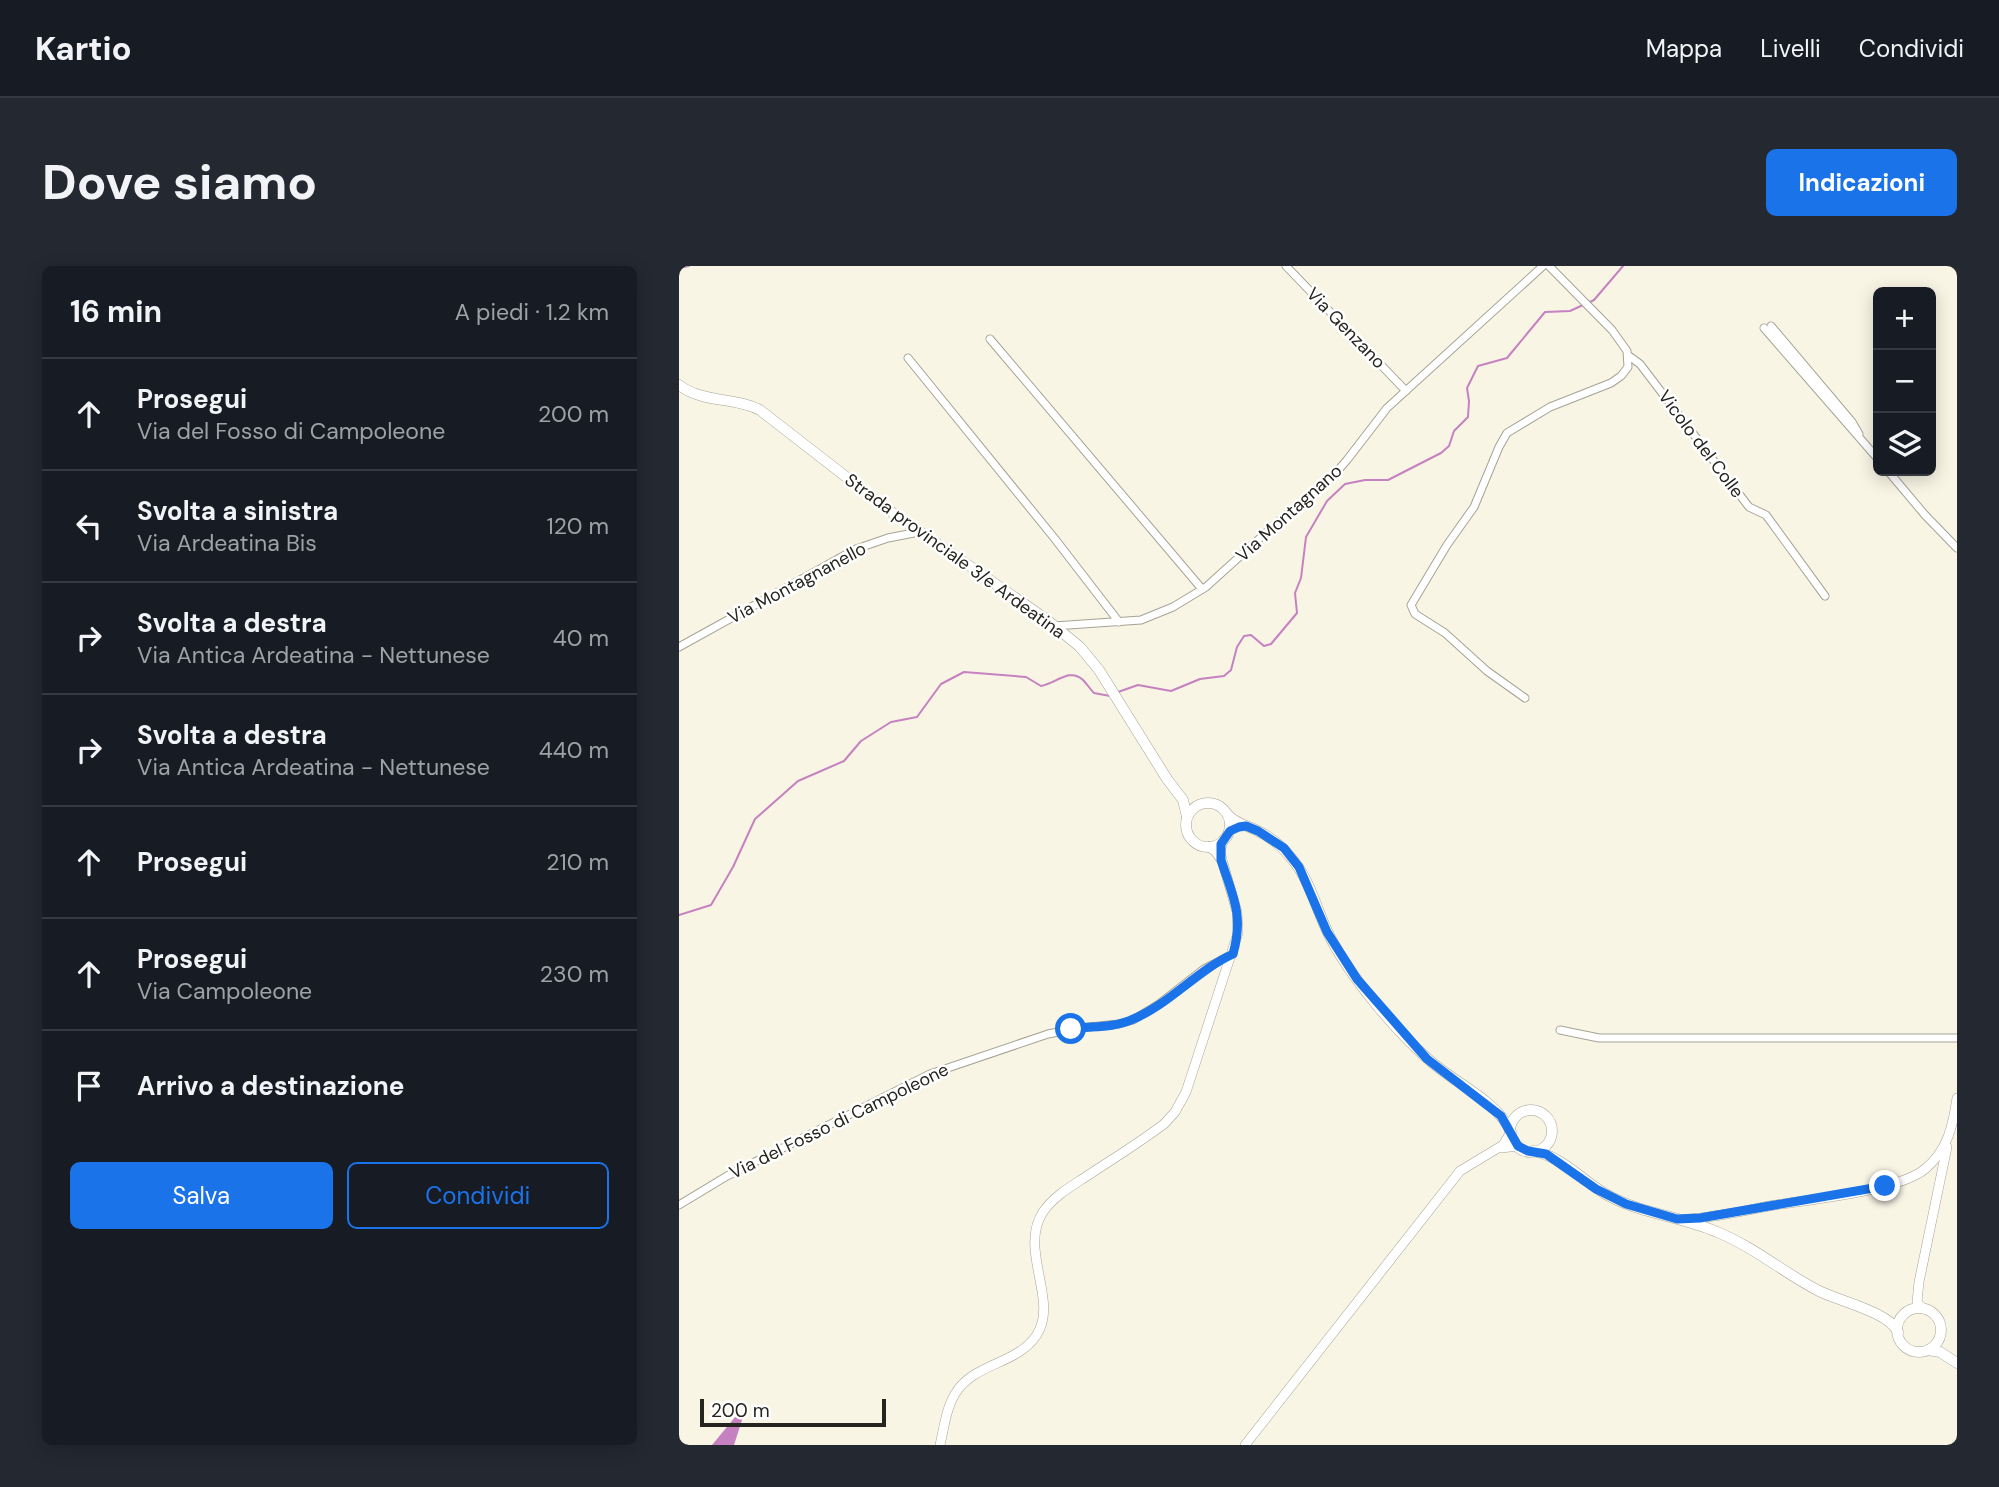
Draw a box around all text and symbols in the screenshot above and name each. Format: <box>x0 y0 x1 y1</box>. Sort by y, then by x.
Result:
text: Kartio <box>35 27 132 70</box>
text: Mappa <box>1646 33 1722 64</box>
text: Livelli <box>1760 33 1821 64</box>
text: Condividi <box>1859 33 1964 64</box>
button: Indicazioni <box>1766 149 1957 216</box>
text: Dove siamo <box>42 150 317 214</box>
street label: Via Genzano <box>1301 282 1391 374</box>
map controls <box>1873 287 1936 476</box>
button: + <box>1873 287 1936 350</box>
text: 16 min <box>70 292 162 331</box>
text: A piedi · 1.2 km <box>455 297 609 327</box>
button: − <box>1873 350 1936 413</box>
text: Prosegui <box>137 382 247 416</box>
street label: Vicolo del Colle <box>1653 385 1749 503</box>
icon: ahead <box>70 395 108 433</box>
text: 200 m <box>538 399 609 429</box>
button: layers <box>1873 413 1936 476</box>
text: Via del Fosso di Campoleone <box>137 416 445 446</box>
street label: Via Montagnano <box>1231 459 1347 567</box>
street label: Strada provinciale 3/e Ardeatina <box>840 468 1070 644</box>
text: Svolta a sinistra <box>137 494 338 528</box>
icon: left <box>70 507 108 545</box>
text: 120 m <box>546 511 609 541</box>
text: Via Ardeatina Bis <box>137 528 317 558</box>
street label: Via Montagnanello <box>724 536 870 630</box>
text: Svolta a destra <box>137 606 327 640</box>
icon: right <box>70 619 108 657</box>
text: 40 m <box>553 623 609 653</box>
text: Via Antica Ardeatina - Nettunese <box>137 640 490 670</box>
text: Svolta a destra <box>137 718 327 752</box>
icon: right <box>70 731 108 769</box>
text: 440 m <box>539 735 609 765</box>
text: Via Antica Ardeatina - Nettunese <box>137 752 490 782</box>
icon: ahead <box>70 843 108 881</box>
text: Prosegui <box>137 845 247 879</box>
text: 210 m <box>546 847 609 877</box>
text: Prosegui <box>137 942 247 976</box>
icon: ahead <box>70 955 108 993</box>
text: 230 m <box>540 959 609 989</box>
text: Via Campoleone <box>137 976 312 1006</box>
route start <box>1055 1013 1086 1044</box>
street label: Via del Fosso di Campoleone <box>725 1057 953 1185</box>
icon: arrive <box>70 1067 108 1105</box>
text: Arrivo a destinazione <box>137 1069 404 1103</box>
button: Salva <box>70 1162 333 1229</box>
button: Condividi <box>347 1162 609 1229</box>
route end <box>1869 1170 1900 1201</box>
scale bar <box>700 1396 885 1428</box>
text: 200 m <box>711 1398 770 1423</box>

